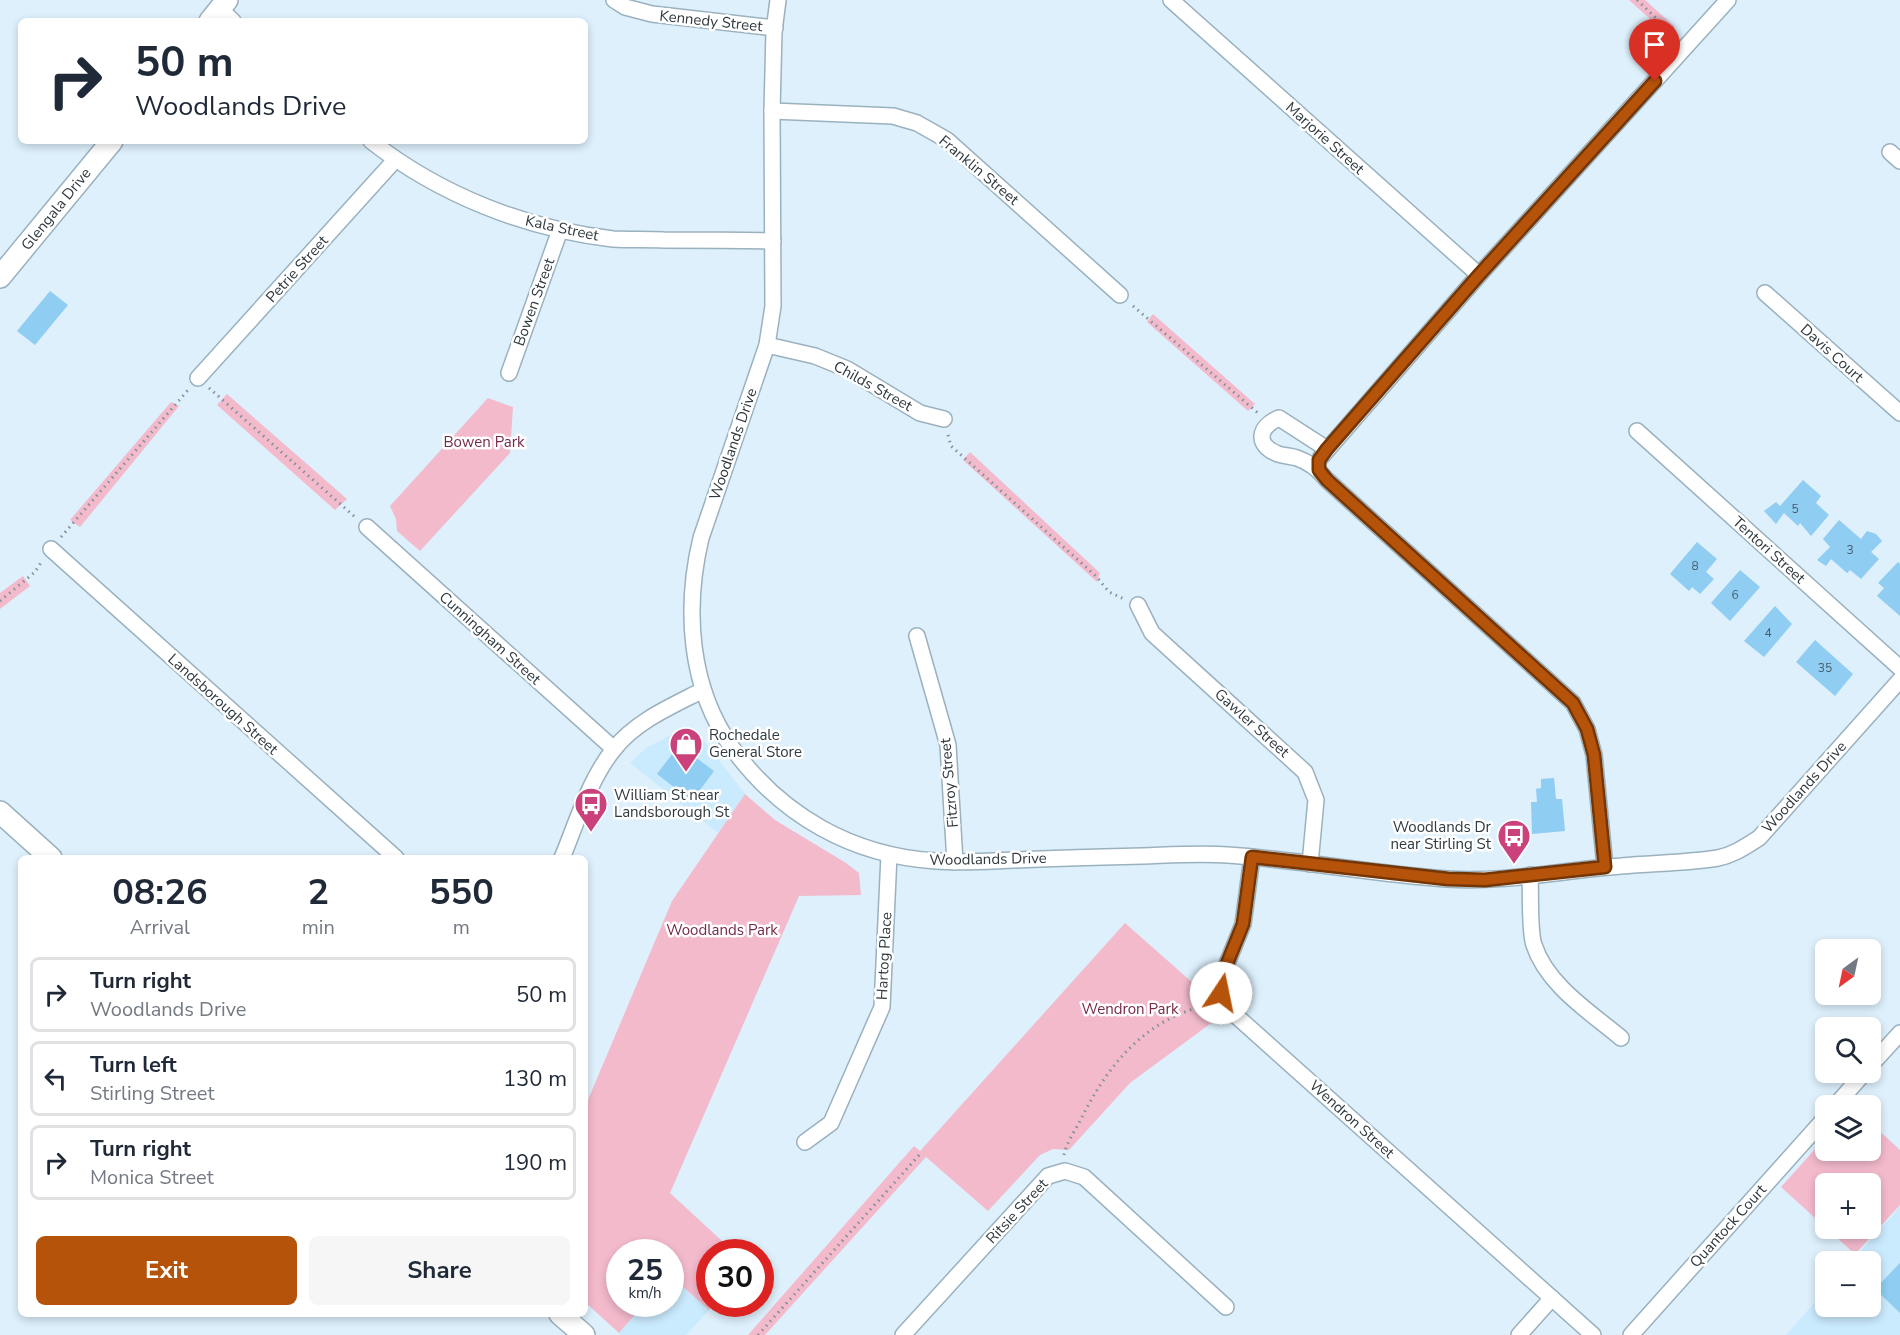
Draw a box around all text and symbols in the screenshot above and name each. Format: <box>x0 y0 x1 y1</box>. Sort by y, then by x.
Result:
street label: Kennedy Street <box>659 6 764 36</box>
pin <box>1629 19 1680 81</box>
icon: arrive <box>1638 28 1671 61</box>
text: 50 m <box>135 34 234 91</box>
icon: right <box>36 42 114 120</box>
text: Woodlands Drive <box>135 88 346 125</box>
street label: Marjorie Street <box>1281 97 1369 179</box>
street label: Franklin Street <box>935 131 1024 210</box>
street label: Glengala Drive <box>17 164 95 254</box>
street label: Kala Street <box>523 210 601 246</box>
street label: Petrie Street <box>261 231 333 307</box>
street label: Bowen Street <box>509 255 559 349</box>
street label: Davis Court <box>1796 319 1868 387</box>
street label: Childs Street <box>830 356 917 416</box>
street label: Woodlands Drive <box>704 385 762 503</box>
park label: Bowen Park <box>443 432 525 452</box>
house number: 5 <box>1791 501 1799 517</box>
street label: Tentori Street <box>1728 512 1810 589</box>
house number: 3 <box>1846 542 1854 558</box>
house number: 8 <box>1691 558 1699 574</box>
street label: Cunningham Street <box>435 587 546 690</box>
house number: 6 <box>1731 587 1739 603</box>
house number: 4 <box>1764 625 1772 641</box>
street label: Landsborough Street <box>164 649 283 759</box>
house number: 35 <box>1818 660 1832 676</box>
street label: Gawler Street <box>1210 684 1294 762</box>
place label: Rochedale General Store <box>709 725 802 762</box>
shop icon: Rochedale General Store <box>668 726 704 773</box>
street label: Fitzroy Street <box>935 737 963 829</box>
street label: Woodlands Drive <box>1757 737 1851 837</box>
place label: William St near Landsborough St <box>614 785 730 822</box>
bus stop icon: William St near Landsborough St <box>573 786 609 833</box>
place label: Woodlands Dr near Stirling St <box>1390 817 1492 854</box>
bus stop icon: Woodlands Dr near Stirling St <box>1496 818 1532 865</box>
street label: Woodlands Drive <box>929 848 1047 870</box>
text: 08:26 <box>112 868 208 917</box>
text: 2 <box>307 868 329 917</box>
text: 550 <box>429 868 494 917</box>
street label: Hartog Place <box>872 912 896 1000</box>
text: Arrival <box>130 914 190 941</box>
text: min <box>302 914 335 941</box>
text: m <box>453 914 470 941</box>
park label: Woodlands Park <box>666 920 778 940</box>
north arrow <box>1815 939 1881 1005</box>
map controls <box>1815 939 1881 1317</box>
position arrow <box>1189 961 1253 1025</box>
text: Turn right <box>90 966 191 996</box>
icon: right <box>39 978 72 1011</box>
text: 50 m <box>516 980 567 1010</box>
text: Woodlands Drive <box>90 996 246 1023</box>
park label: Wendron Park <box>1082 999 1179 1019</box>
button: search <box>1815 1017 1881 1083</box>
text: Turn left <box>90 1050 177 1080</box>
icon: left <box>39 1062 72 1095</box>
text: 130 m <box>503 1064 567 1094</box>
street label: Wendron Street <box>1305 1076 1399 1163</box>
text: Stirling Street <box>90 1080 214 1107</box>
button: layers <box>1815 1095 1881 1161</box>
text: Turn right <box>90 1134 191 1164</box>
icon: right <box>39 1146 72 1179</box>
text: 190 m <box>503 1148 567 1178</box>
text: Monica Street <box>90 1164 214 1191</box>
button: + <box>1815 1173 1881 1239</box>
street label: Ritsie Street <box>982 1174 1053 1248</box>
street label: Quantock Court <box>1685 1180 1771 1272</box>
button: Exit <box>36 1236 297 1305</box>
button: Share <box>309 1236 570 1305</box>
speed limit sign: 30 <box>696 1239 774 1317</box>
text: 25 <box>627 1250 663 1291</box>
button: − <box>1815 1251 1881 1317</box>
text: km/h <box>628 1283 662 1303</box>

